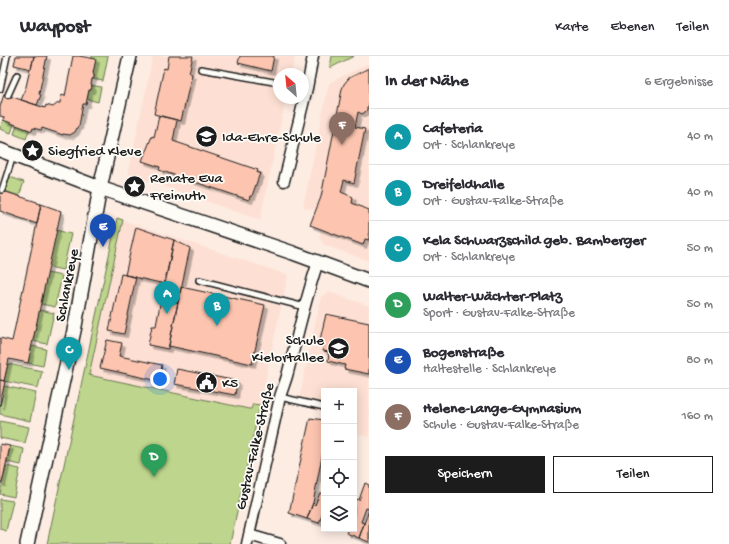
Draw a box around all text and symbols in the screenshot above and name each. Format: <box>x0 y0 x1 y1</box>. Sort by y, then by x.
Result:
text: Waypost <box>20 16 90 39</box>
text: Karte <box>555 19 589 36</box>
text: Ebenen <box>611 19 654 36</box>
text: Teilen <box>676 19 709 36</box>
north arrow <box>273 68 309 104</box>
text: In der Nähe <box>385 72 468 92</box>
text: 6 Ergebnisse <box>644 75 713 90</box>
pin: F <box>329 112 355 145</box>
text: Cafeteria <box>423 120 483 138</box>
school or university icon: Ida-Ehre-Schule <box>194 123 220 149</box>
place label: Ida-Ehre-Schule <box>222 129 321 147</box>
text: A <box>394 129 402 144</box>
text: 40 m <box>687 129 713 144</box>
place icon: Siegfried Kleve <box>20 137 46 163</box>
text: Ort · Schlankreye <box>423 138 515 153</box>
place label: Siegfried Kleve <box>48 143 142 161</box>
place label: Renate Eva Freimuth <box>149 170 223 205</box>
place icon: Renate Eva Freimuth <box>121 173 147 199</box>
text: Dreifeldhalle <box>423 176 504 194</box>
text: B <box>395 185 401 200</box>
text: 40 m <box>687 185 713 200</box>
text: Ort · Gustav-Falke-Straße <box>423 194 564 209</box>
pin: E <box>90 214 116 247</box>
text: Kela Schwarzschild geb. Bamberger <box>423 232 645 250</box>
text: C <box>394 241 402 256</box>
text: 50 m <box>686 241 713 256</box>
street label: Schlankreye <box>52 247 84 323</box>
text: Ort · Schlankreye <box>423 250 515 265</box>
pin: A <box>154 281 180 314</box>
text: Walter-Wächter-Platz <box>423 288 562 306</box>
pin: B <box>204 293 230 326</box>
text: D <box>394 297 402 312</box>
text: 50 m <box>686 297 713 312</box>
text: Sport · Gustav-Falke-Straße <box>423 306 575 321</box>
place label: Schule Kielortallee <box>252 332 324 367</box>
school or university icon: Schule Kielortallee <box>326 335 352 361</box>
pin: C <box>56 337 82 370</box>
text: Bogenstraße <box>423 344 504 362</box>
text: E <box>394 353 402 368</box>
text: 80 m <box>686 353 713 368</box>
text: Haltestelle · Schlankreye <box>423 362 556 377</box>
your location <box>150 369 170 389</box>
public building icon: K5 <box>193 369 219 395</box>
place label: K5 <box>222 375 238 393</box>
street label: Gustav-Falke-Straße <box>233 381 279 512</box>
map controls <box>321 388 357 532</box>
button: + <box>321 388 357 424</box>
text: Helene-Lange-Gymnasium <box>423 400 581 418</box>
text: F <box>395 409 401 424</box>
text: 160 m <box>681 409 713 424</box>
text: Schule · Gustav-Falke-Straße <box>423 418 579 433</box>
button: − <box>321 424 357 460</box>
pin: D <box>141 444 167 477</box>
button: Speichern <box>385 456 545 493</box>
button: Teilen <box>553 456 713 493</box>
button: locate <box>321 460 357 496</box>
button: layers <box>321 496 357 532</box>

